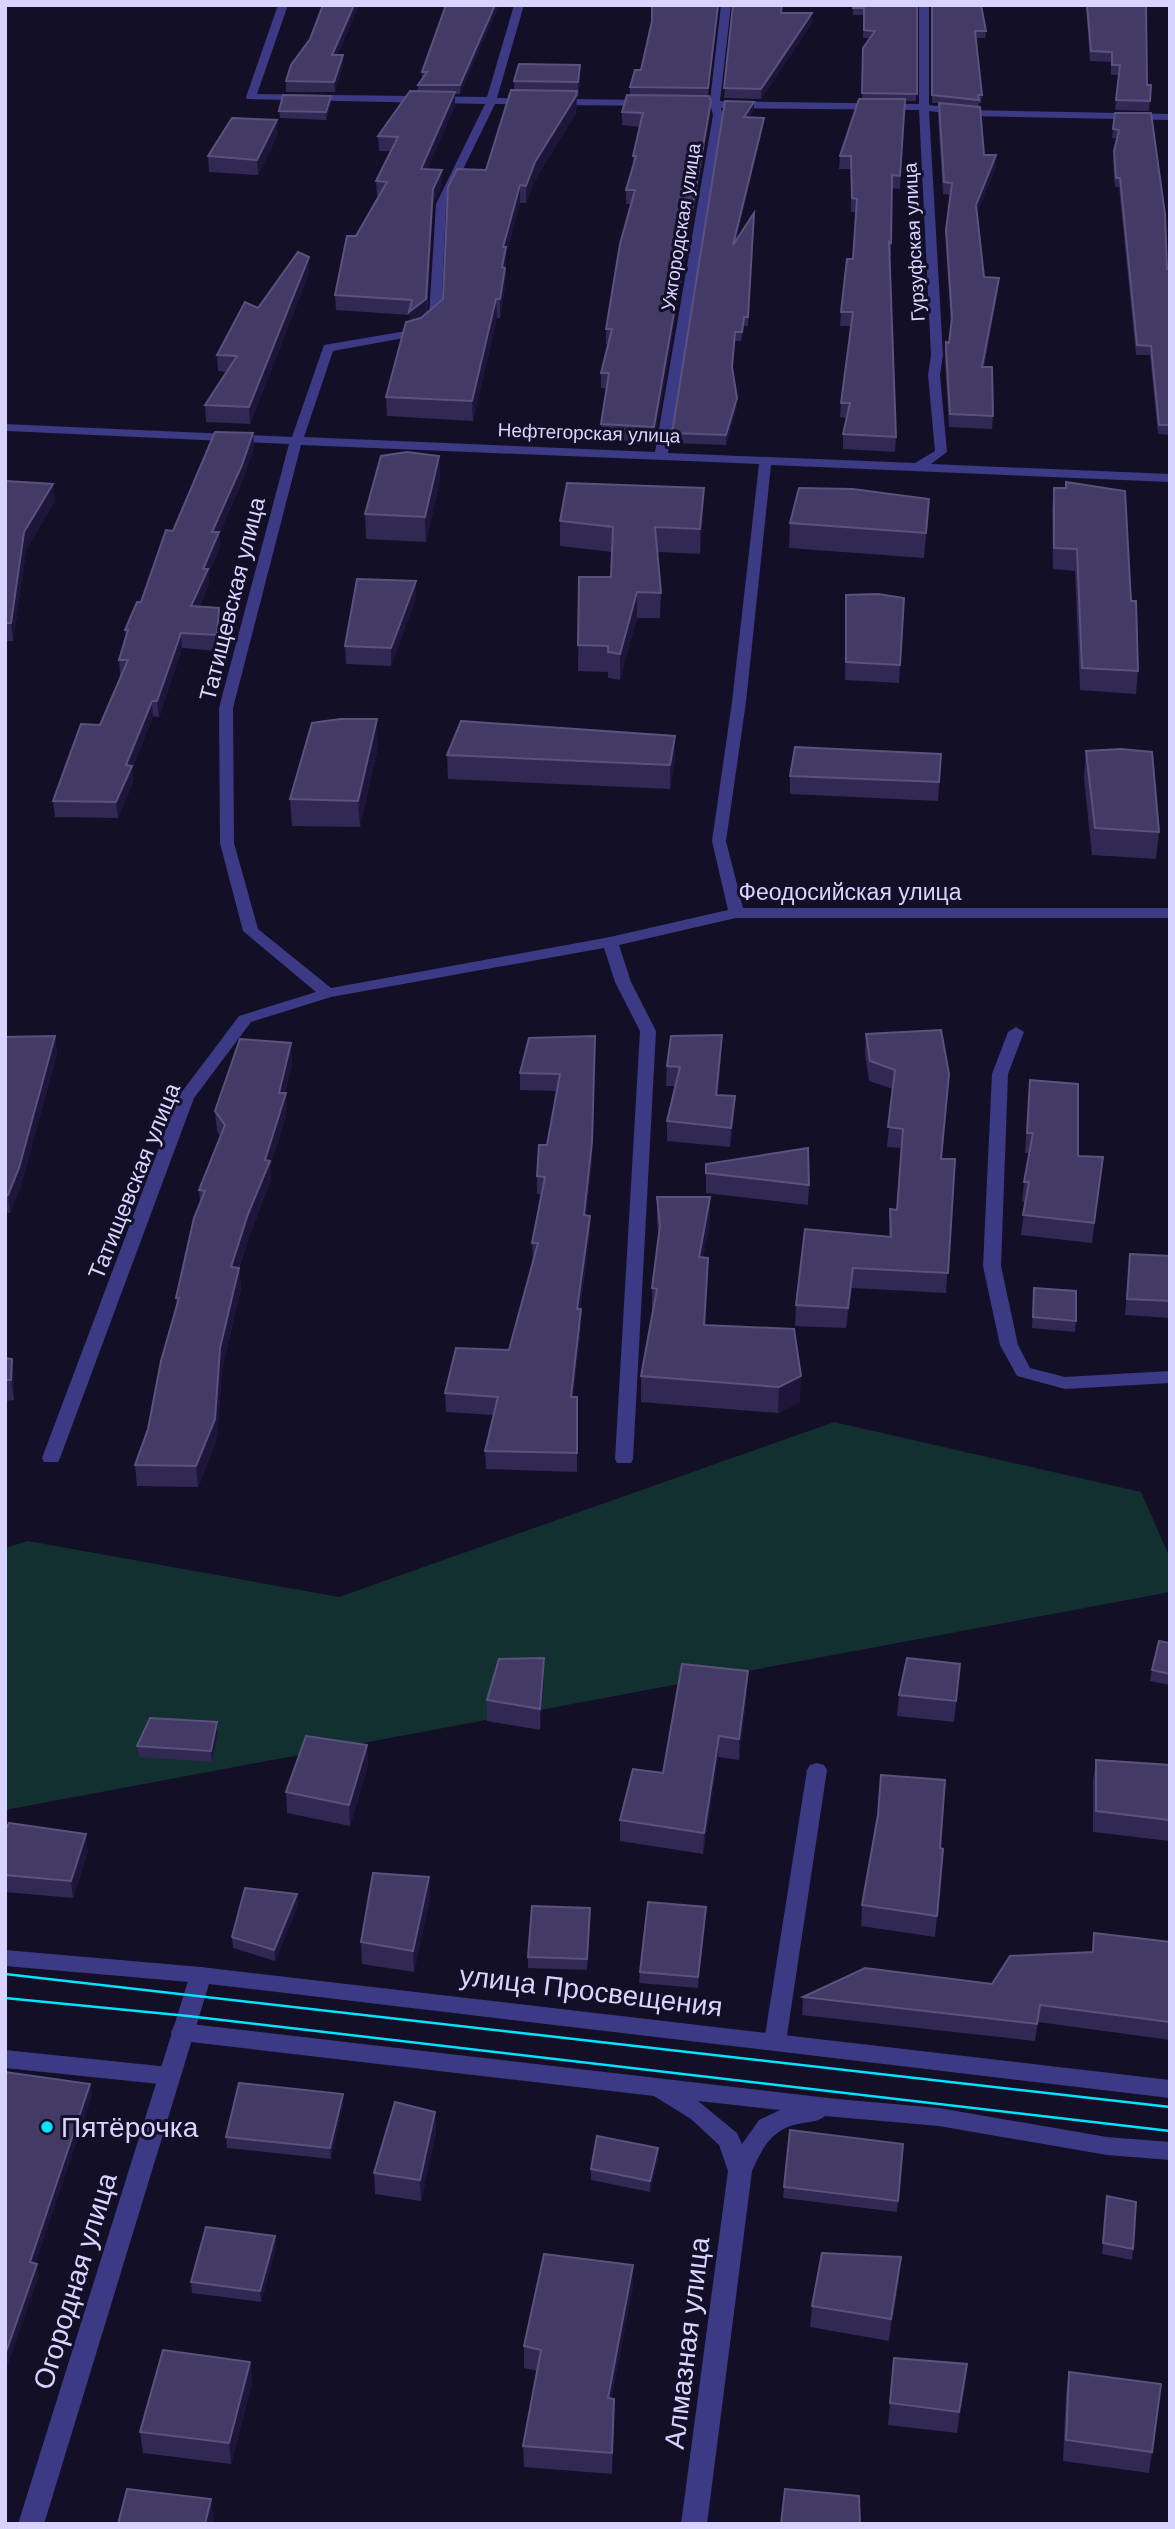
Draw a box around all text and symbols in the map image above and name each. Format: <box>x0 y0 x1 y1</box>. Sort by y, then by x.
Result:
street label: Ужгородская улица <box>657 141 705 312</box>
street label: Гурзуфская улица <box>899 162 929 322</box>
street label: Нефтегорская улица <box>497 419 681 447</box>
street label: Татищевская улица <box>194 494 270 704</box>
street label: Феодосийская улица <box>739 879 962 905</box>
street label: Татищевская улица <box>83 1079 185 1283</box>
street label: улица Просвещения <box>458 1959 724 2023</box>
place label: Пятёрочка <box>61 2112 199 2143</box>
marker: Пятёрочка <box>39 2119 55 2135</box>
street label: Огородная улица <box>27 2169 123 2393</box>
street label: Алмазная улица <box>659 2235 715 2451</box>

